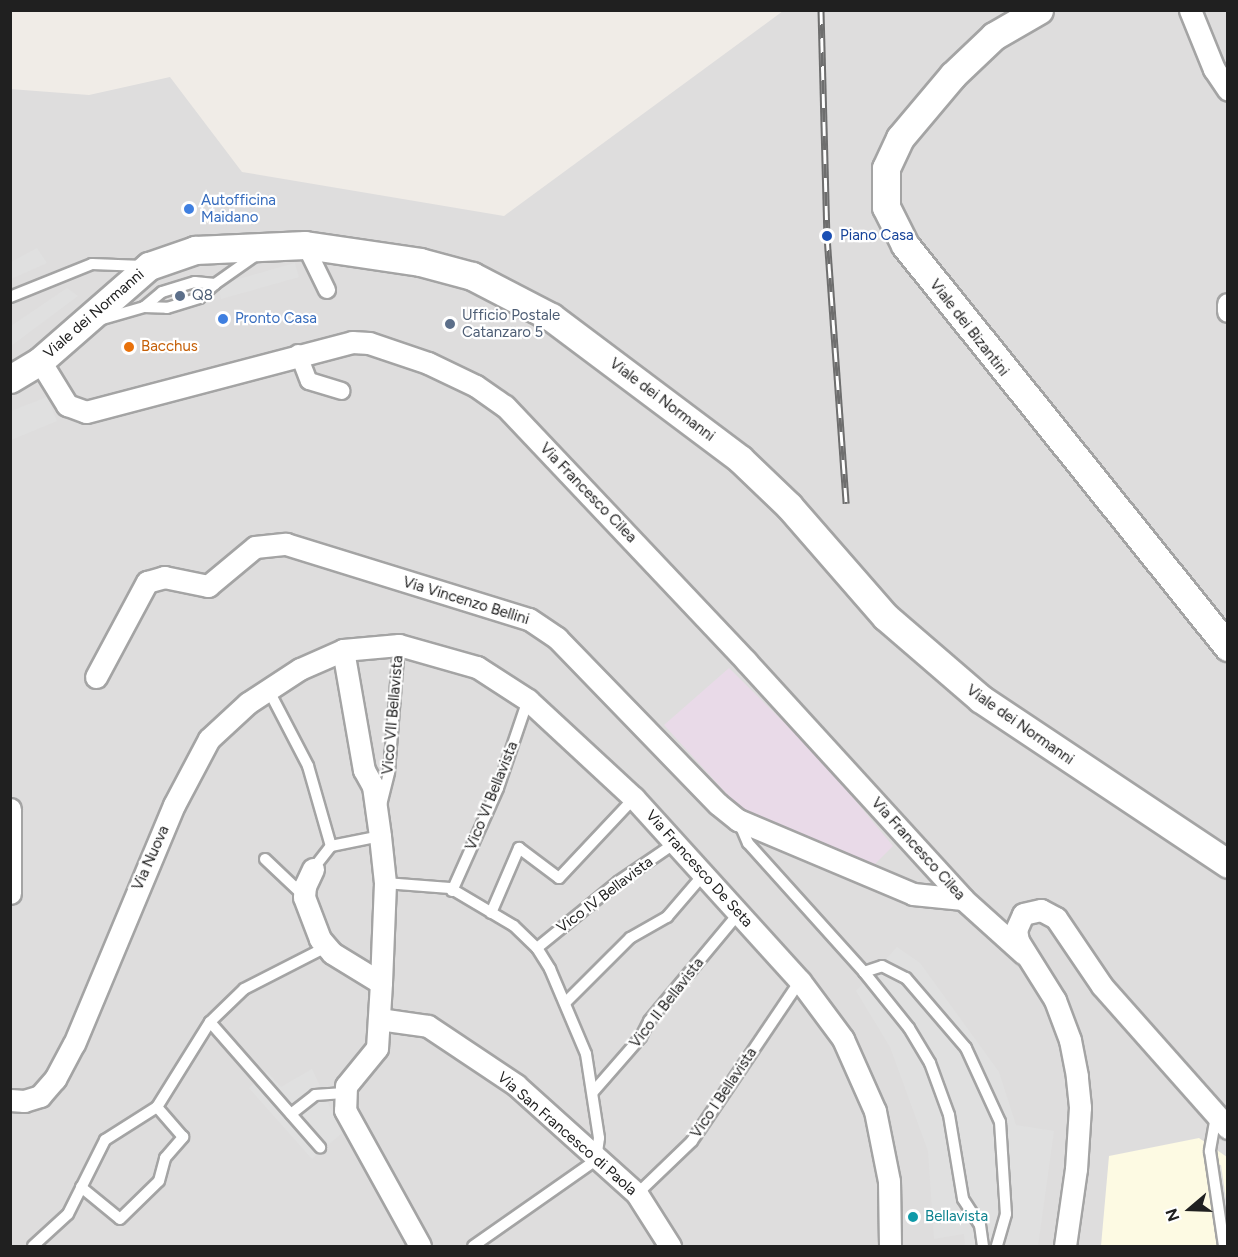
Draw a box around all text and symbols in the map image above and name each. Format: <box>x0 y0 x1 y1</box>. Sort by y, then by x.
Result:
place label: Autofficina Maidano <box>201 191 276 226</box>
marker: Autofficina Maidano <box>182 202 196 216</box>
marker: Piano Casa <box>818 227 836 245</box>
place label: Piano Casa <box>840 227 914 245</box>
street label: Viale dei Normanni <box>40 266 148 362</box>
street label: Viale dei Bizantini <box>926 276 1012 380</box>
place label: Q8 <box>192 287 213 305</box>
marker: Q8 <box>173 289 187 303</box>
place label: Ufficio Postale Catanzaro 5 <box>462 306 560 341</box>
place label: Pronto Casa <box>235 310 317 328</box>
marker: Pronto Casa <box>216 312 230 326</box>
marker: Ufficio Postale Catanzaro 5 <box>443 317 457 331</box>
place label: Bacchus <box>141 338 198 356</box>
marker: Bacchus <box>122 340 136 354</box>
street label: Viale dei Normanni <box>606 355 718 445</box>
street label: Via Francesco Cilea <box>536 439 640 547</box>
street label: Via Vincenzo Bellini <box>401 573 531 629</box>
street label: Vico VII Bellavista <box>379 655 407 775</box>
street label: Viale dei Normanni <box>963 681 1077 769</box>
street label: Vico VI Bellavista <box>462 739 522 853</box>
street label: Via Francesco Cilea <box>867 794 969 904</box>
street label: Via Francesco De Seta <box>642 807 756 931</box>
street label: Via Nuova <box>129 823 173 893</box>
street label: Vico IV Bellavista <box>553 853 657 937</box>
street label: Vico II Bellavista <box>626 954 708 1052</box>
street label: Vico I Bellavista <box>687 1044 761 1142</box>
street label: Via San Francesco di Paola <box>494 1069 640 1199</box>
north arrow <box>1160 1179 1220 1239</box>
text: N <box>1162 1206 1184 1224</box>
place label: Bellavista <box>925 1208 988 1226</box>
marker: Bellavista <box>906 1210 920 1224</box>

